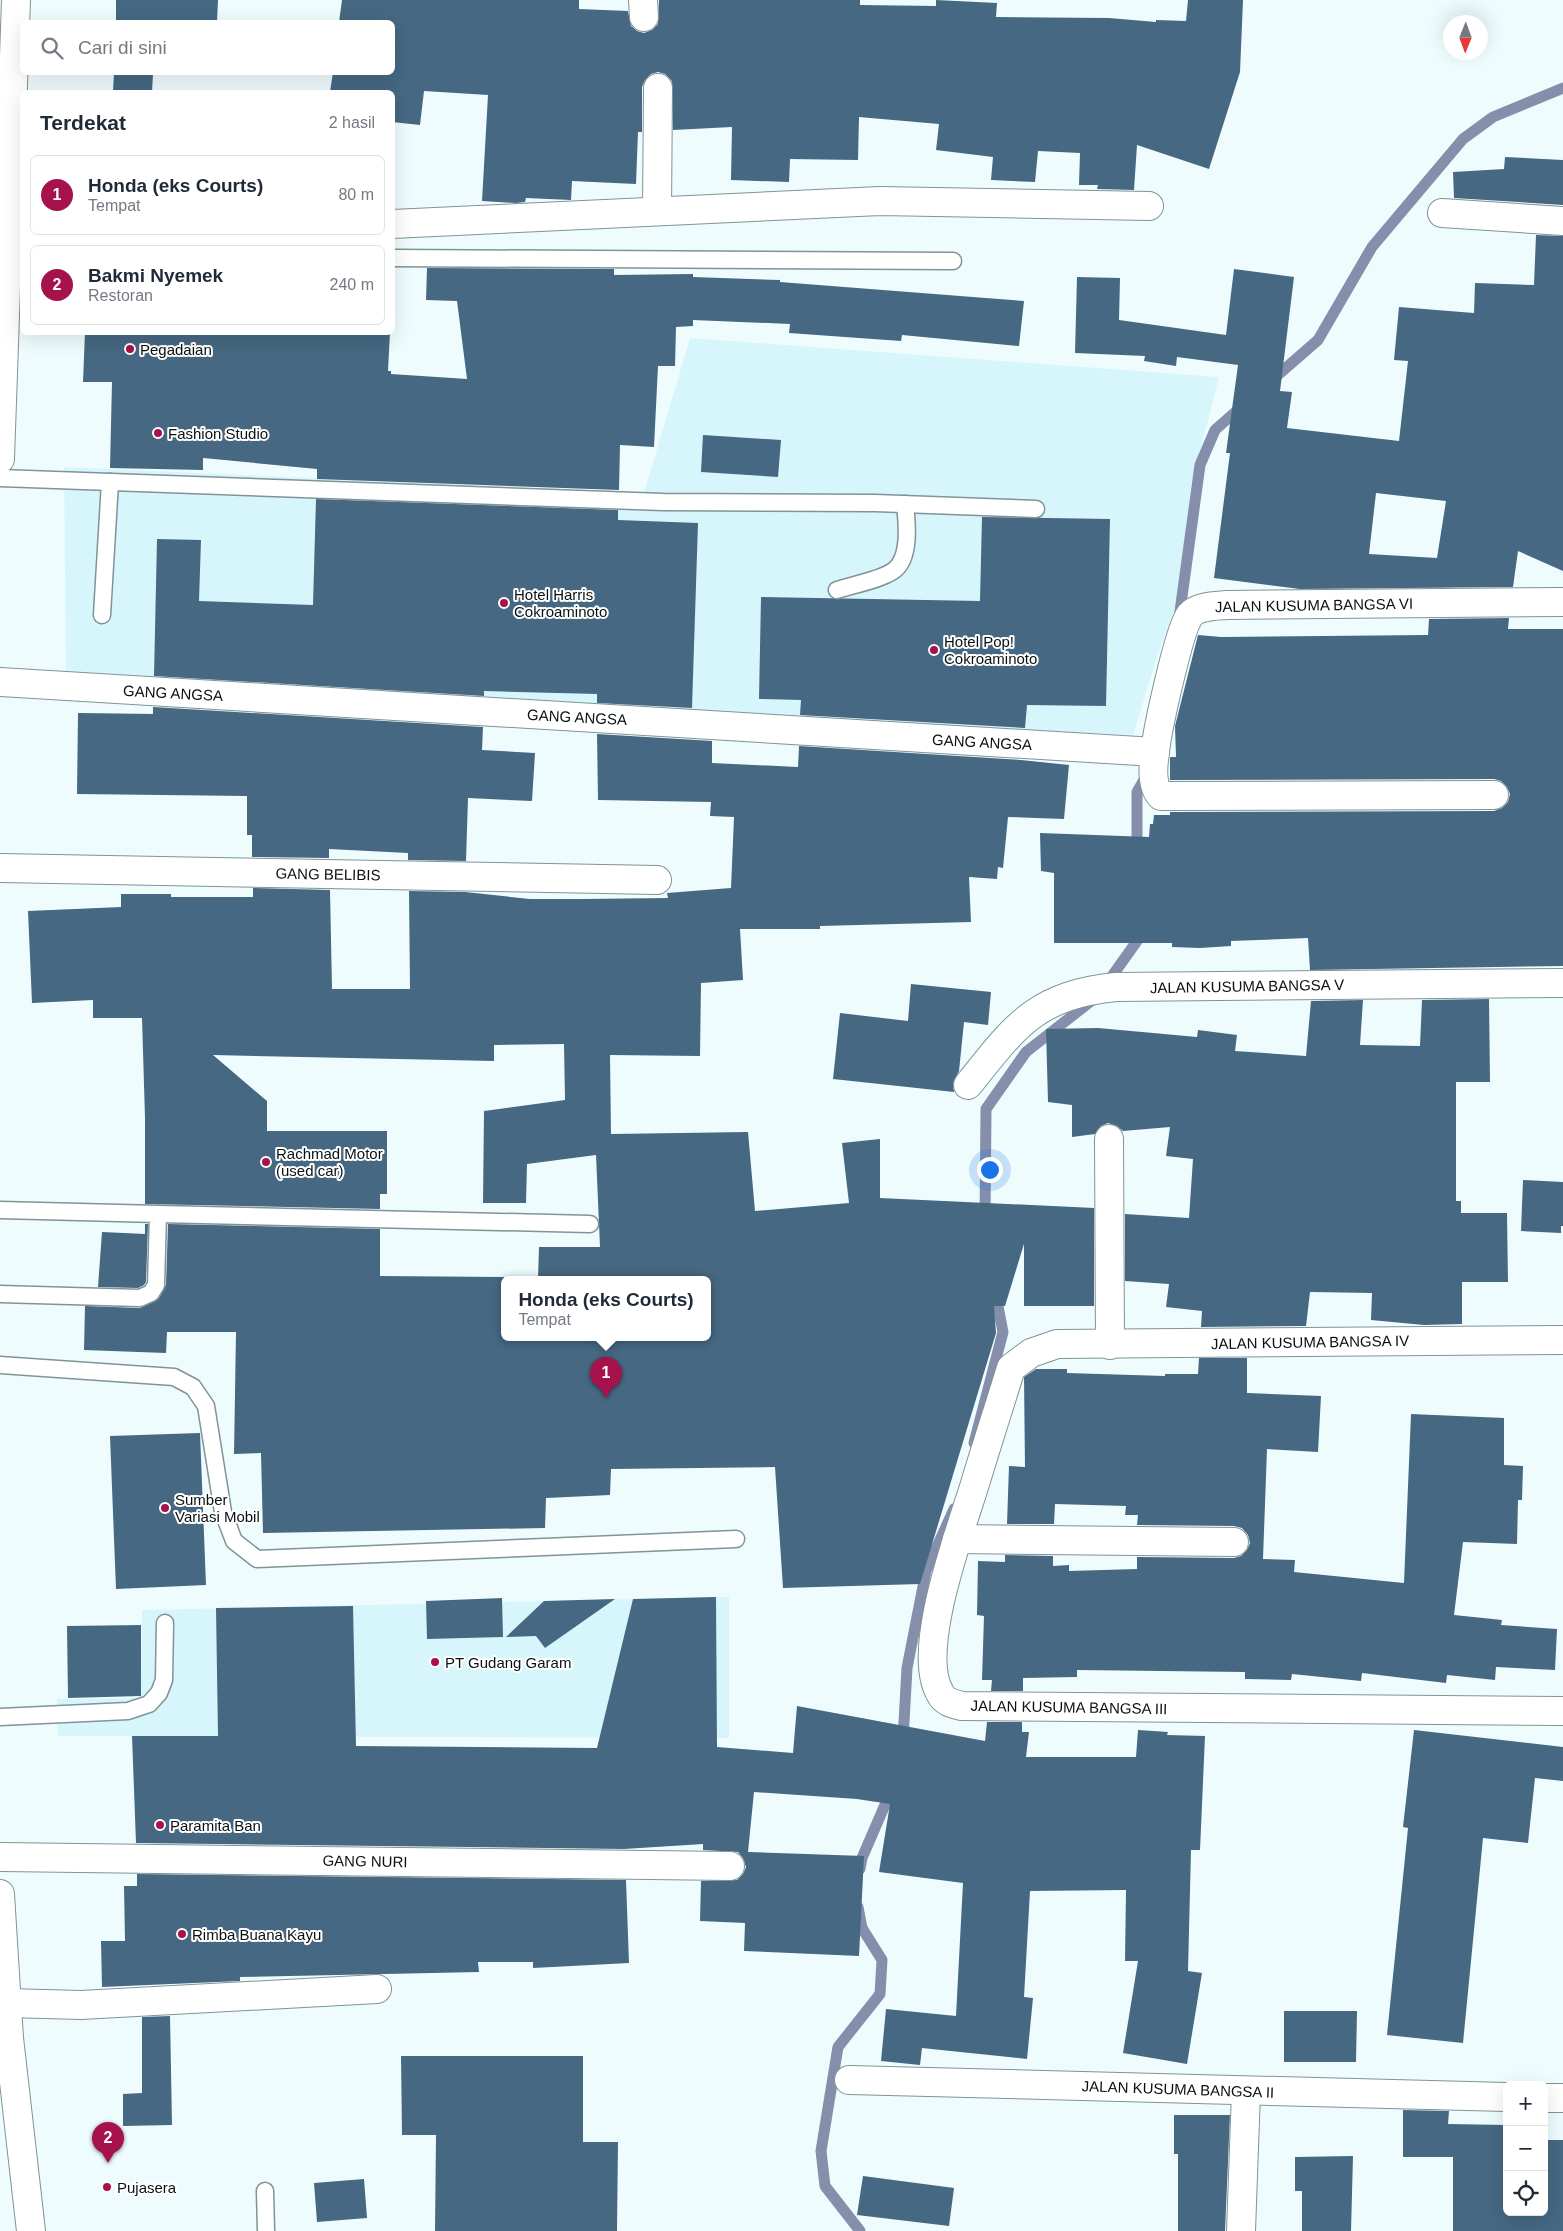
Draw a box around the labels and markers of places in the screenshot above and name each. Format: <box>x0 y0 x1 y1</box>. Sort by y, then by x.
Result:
place label: Pegadaian <box>140 341 212 358</box>
marker: Pegadaian <box>124 343 136 355</box>
place label: Fashion Studio <box>168 425 268 442</box>
marker: Fashion Studio <box>152 427 164 439</box>
place label: Hotel Harris Cokroaminoto <box>514 586 607 620</box>
marker: Hotel Harris Cokroaminoto <box>498 597 510 609</box>
place label: Hotel Pop! Cokroaminoto <box>944 633 1037 667</box>
marker: Hotel Pop! Cokroaminoto <box>928 644 940 656</box>
place label: Rachmad Motor (used car) <box>276 1145 383 1179</box>
marker: Rachmad Motor (used car) <box>260 1156 272 1168</box>
pin: 1 <box>590 1357 622 1398</box>
place label: Sumber Variasi Mobil <box>175 1491 260 1525</box>
marker: Sumber Variasi Mobil <box>159 1502 171 1514</box>
place label: PT Gudang Garam <box>445 1654 571 1671</box>
marker: PT Gudang Garam <box>429 1656 441 1668</box>
place label: Paramita Ban <box>170 1817 261 1834</box>
marker: Paramita Ban <box>154 1819 166 1831</box>
place label: Rimba Buana Kayu <box>192 1926 321 1943</box>
marker: Rimba Buana Kayu <box>176 1928 188 1940</box>
pin: 2 <box>92 2122 124 2163</box>
place label: Pujasera <box>117 2179 177 2196</box>
marker: Pujasera <box>101 2181 113 2193</box>

